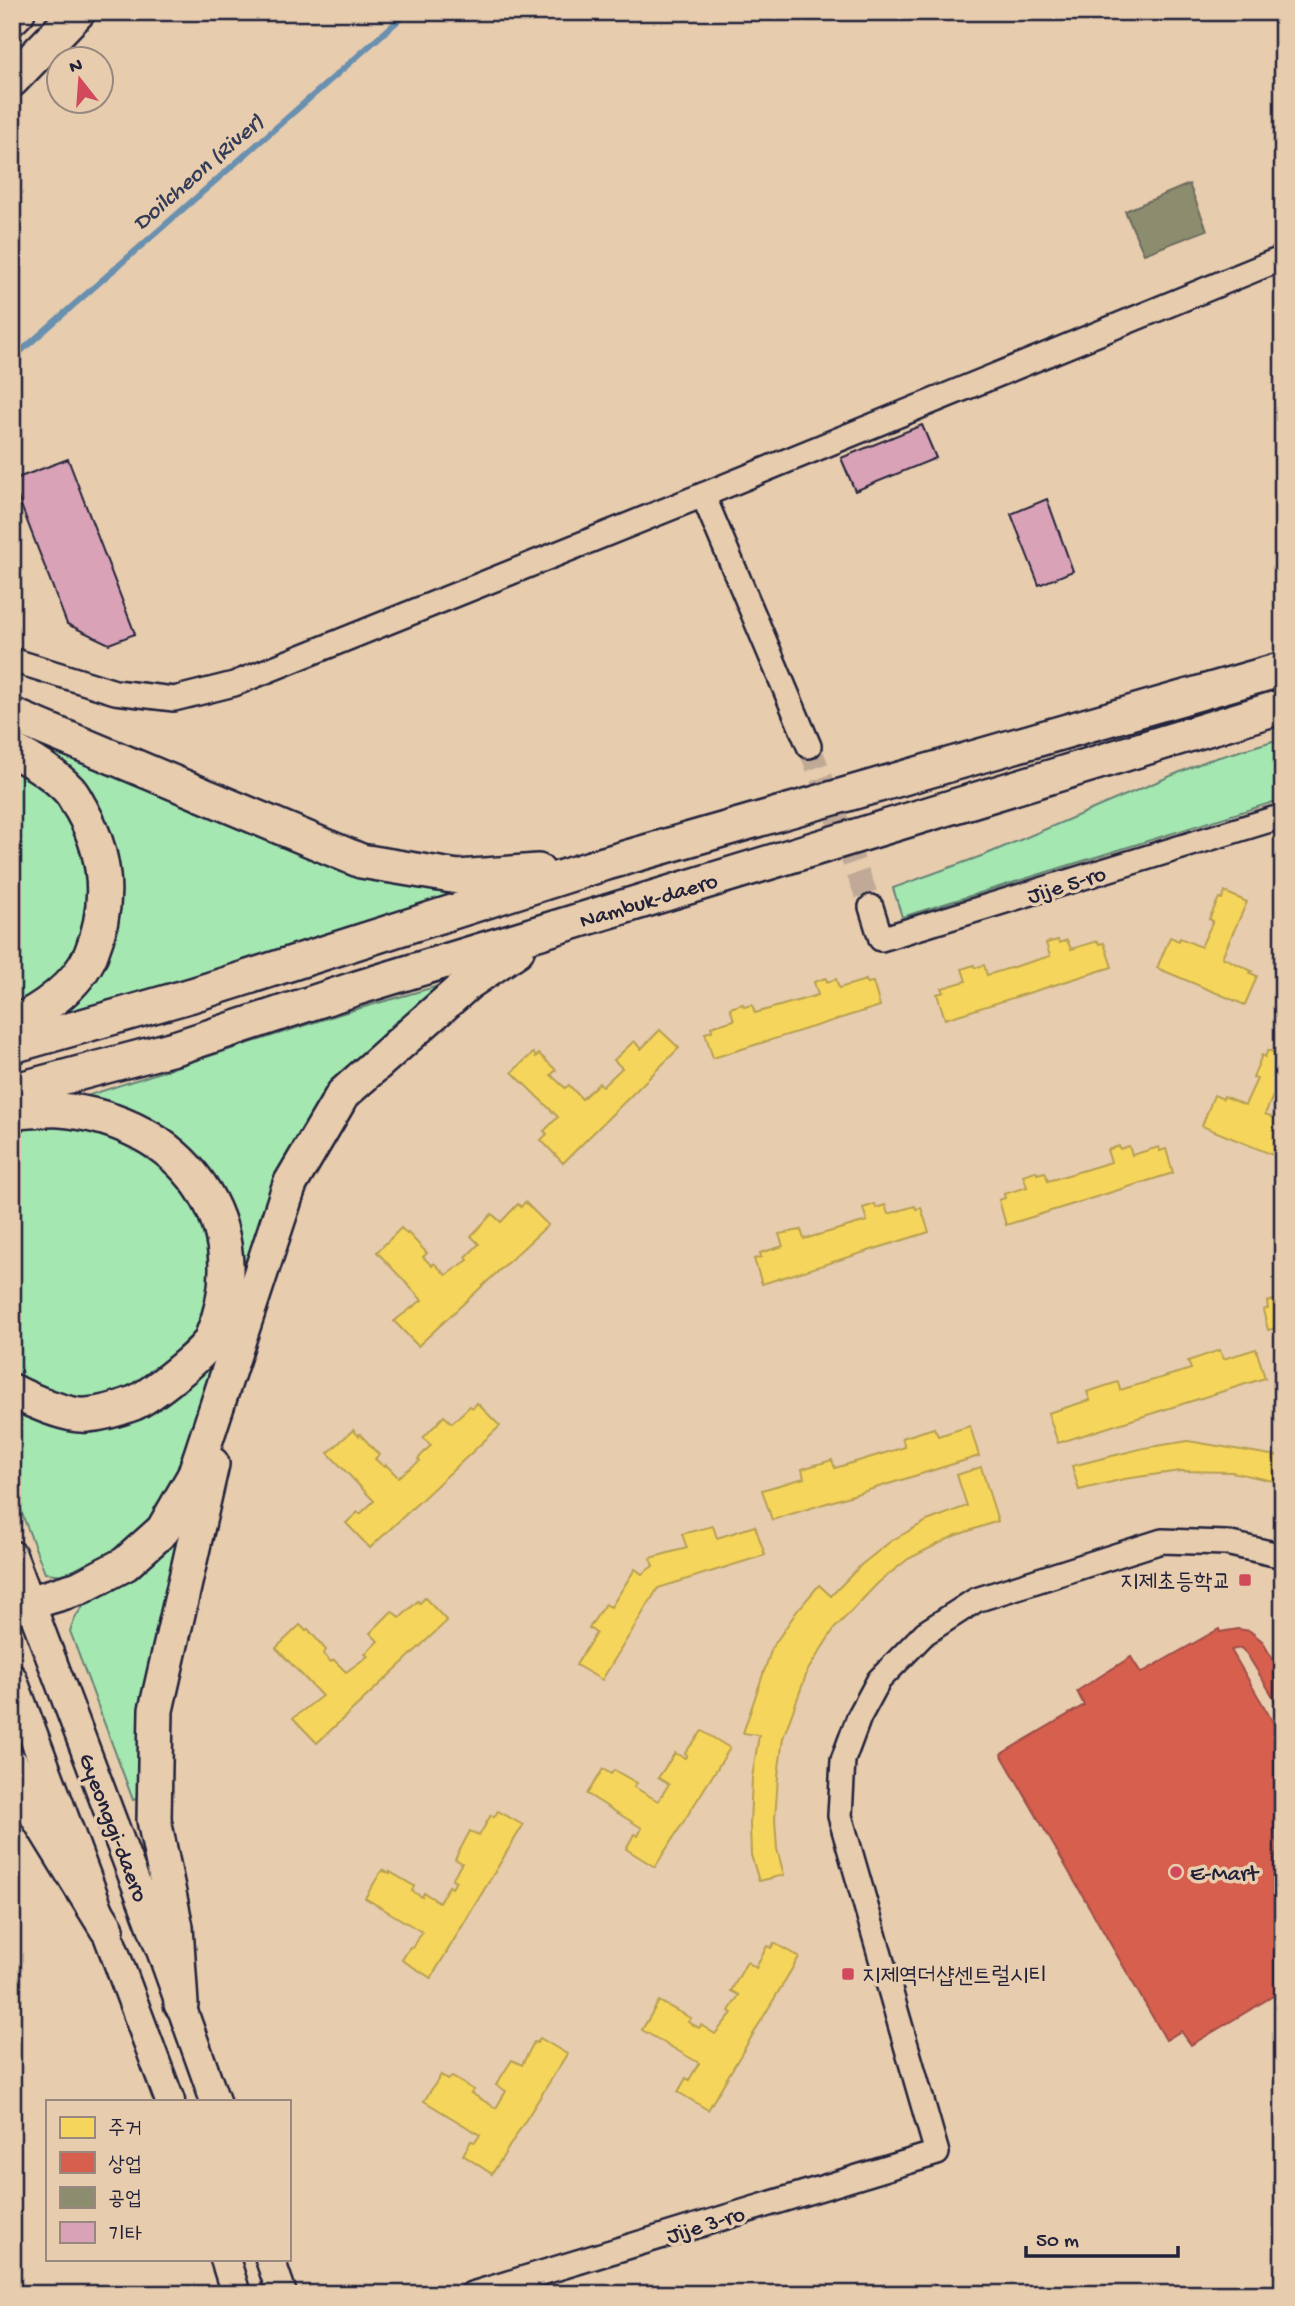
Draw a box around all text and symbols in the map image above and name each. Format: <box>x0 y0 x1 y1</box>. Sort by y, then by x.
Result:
north arrow <box>46 46 116 116</box>
text: N <box>67 54 85 80</box>
water label: Doilcheon (River) <box>128 109 271 239</box>
street label: Jije 5-ro <box>1025 862 1110 911</box>
street label: Nambuk-daero <box>577 869 721 936</box>
place label: 지제초등학교 <box>1120 1570 1231 1597</box>
marker: 지제초등학교 <box>1237 1572 1253 1588</box>
street label: Gyeonggi-daero <box>71 1750 153 1906</box>
place label: E-Mart <box>1190 1862 1259 1889</box>
marker: E-Mart <box>1168 1864 1184 1880</box>
place label: 지제역더샵센트럴시티 <box>862 1964 1047 1991</box>
marker: 지제역더샵센트럴시티 <box>840 1966 856 1982</box>
legend <box>46 2100 290 2260</box>
text: 주거 <box>108 2118 142 2143</box>
text: 상업 <box>108 2154 142 2179</box>
text: 공업 <box>108 2188 142 2213</box>
street label: Jije 3-ro <box>664 2202 748 2251</box>
scale bar <box>1026 2215 1178 2259</box>
text: 기타 <box>108 2224 142 2249</box>
text: 50 m <box>1036 2230 1079 2255</box>

